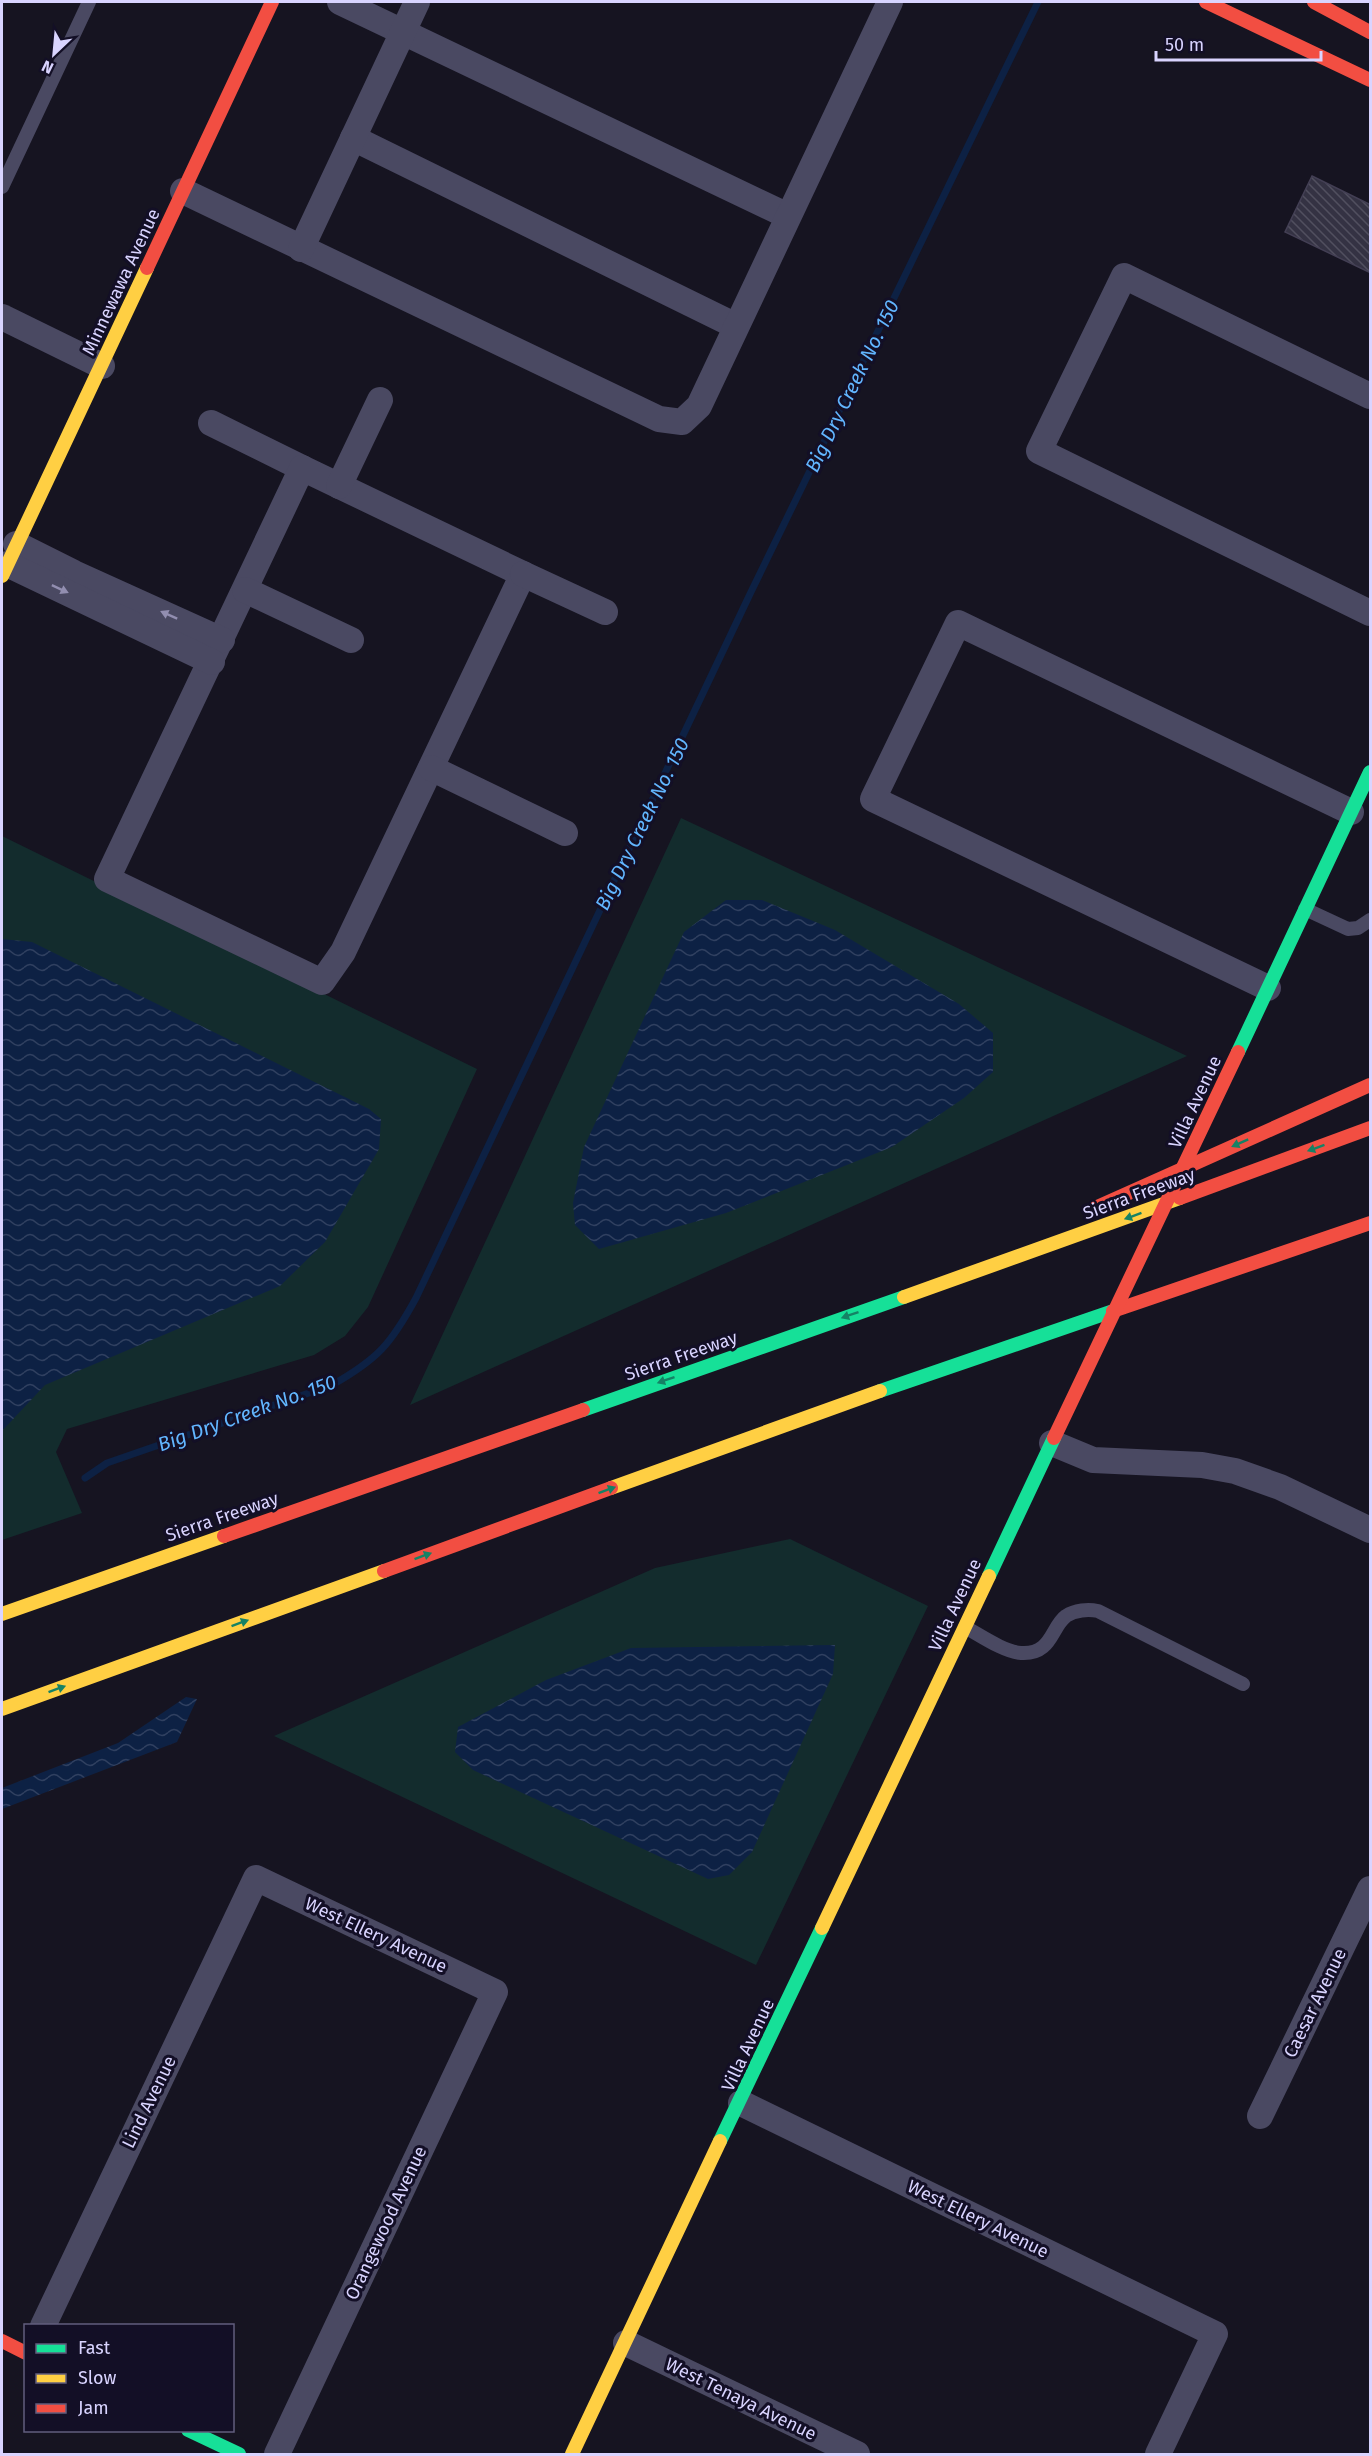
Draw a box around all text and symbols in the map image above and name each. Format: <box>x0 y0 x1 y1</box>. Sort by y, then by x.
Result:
north arrow <box>24 24 84 84</box>
scale bar <box>1156 24 1321 62</box>
text: 50 m <box>1165 34 1204 56</box>
text: N <box>39 56 57 78</box>
street label: Minnewawa Avenue <box>77 205 165 359</box>
water label: Big Dry Creek No. 150 <box>800 296 904 476</box>
one-way arrow <box>52 585 69 594</box>
one-way arrow <box>160 611 177 620</box>
water label: Big Dry Creek No. 150 <box>590 734 694 914</box>
street label: Villa Avenue <box>1164 1052 1226 1152</box>
one-way arrow <box>1231 1138 1249 1148</box>
one-way arrow <box>1306 1143 1324 1153</box>
street label: Sierra Freeway <box>1080 1163 1198 1224</box>
one-way arrow <box>1124 1211 1142 1221</box>
one-way arrow <box>841 1311 859 1321</box>
street label: Sierra Freeway <box>622 1326 740 1386</box>
water label: Big Dry Creek No. 150 <box>154 1369 340 1457</box>
one-way arrow <box>657 1376 675 1386</box>
one-way arrow <box>598 1485 616 1495</box>
street label: Sierra Freeway <box>163 1487 281 1547</box>
one-way arrow <box>415 1551 433 1561</box>
street label: Villa Avenue <box>924 1555 986 1655</box>
one-way arrow <box>231 1617 249 1627</box>
one-way arrow <box>48 1683 66 1693</box>
street label: West Ellery Avenue <box>301 1892 451 1978</box>
street label: Caesar Avenue <box>1279 1945 1351 2061</box>
street label: Villa Avenue <box>717 1995 779 2095</box>
street label: Lind Avenue <box>117 2052 181 2152</box>
street label: Orangewood Avenue <box>341 2143 431 2303</box>
street label: West Ellery Avenue <box>904 2175 1052 2263</box>
legend <box>24 2324 234 2432</box>
text: Fast <box>78 2337 111 2359</box>
street label: West Tenaya Avenue <box>662 2353 820 2445</box>
text: Slow <box>78 2367 117 2389</box>
text: Jam <box>78 2397 109 2419</box>

